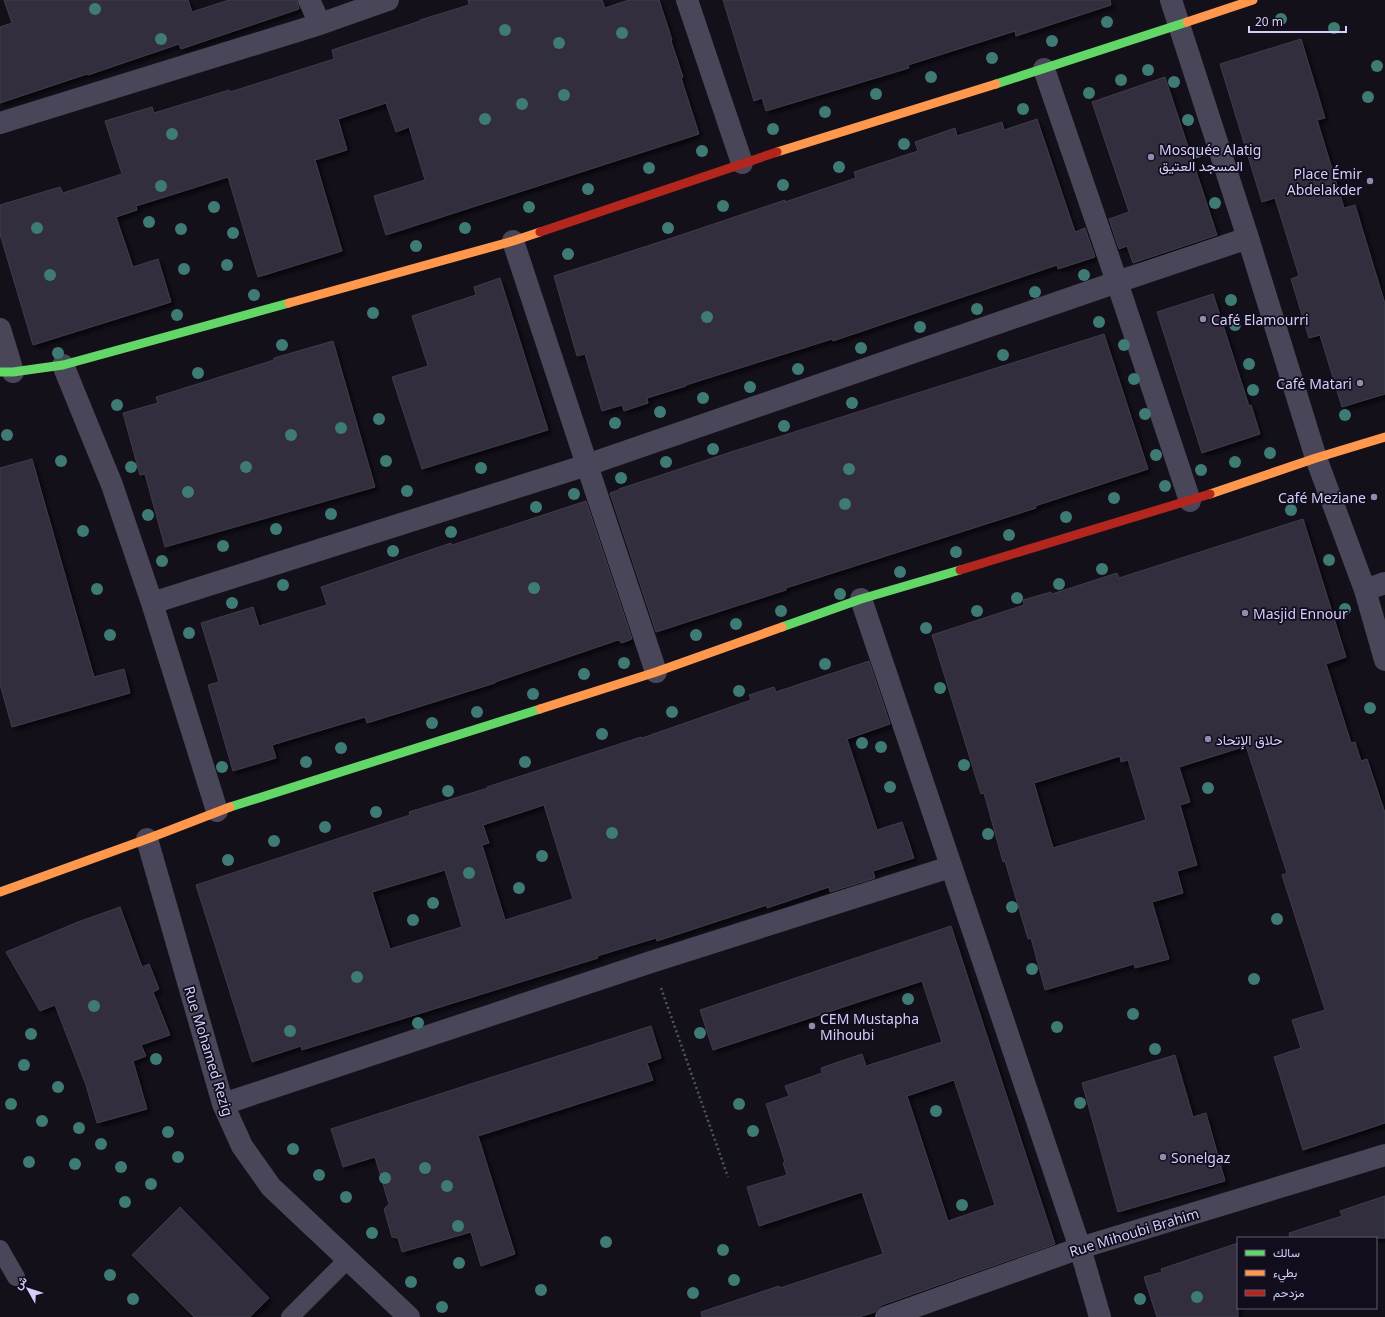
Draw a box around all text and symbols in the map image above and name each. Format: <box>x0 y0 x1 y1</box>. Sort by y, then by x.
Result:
scale bar <box>1249 8 1346 34</box>
text: 20 m <box>1255 13 1283 30</box>
place label: Mosquée Alatig المسجد العتيق <box>1159 140 1261 175</box>
marker: Mosquée Alatig المسجد العتيق <box>1146 152 1156 162</box>
place label: Place Émir Abdelakder <box>1287 164 1362 199</box>
marker: Place Émir Abdelakder <box>1365 176 1375 186</box>
place label: Café Elamourri <box>1211 310 1309 329</box>
marker: Café Elamourri <box>1198 314 1208 324</box>
place label: Café Matari <box>1276 374 1352 393</box>
marker: Café Matari <box>1355 378 1365 388</box>
place label: Café Meziane <box>1278 488 1366 507</box>
marker: Café Meziane <box>1369 492 1379 502</box>
place label: Masjid Ennour <box>1253 604 1348 623</box>
marker: Masjid Ennour <box>1240 608 1250 618</box>
place label: حلاق الإتحاد <box>1216 730 1283 750</box>
marker: حلاق الإتحاد <box>1203 734 1213 744</box>
street label: Rue Mohamed Rezig <box>180 984 238 1118</box>
place label: CEM Mustapha Mihoubi <box>820 1009 919 1044</box>
marker: CEM Mustapha Mihoubi <box>807 1021 817 1031</box>
place label: Sonelgaz <box>1171 1148 1231 1167</box>
marker: Sonelgaz <box>1158 1152 1168 1162</box>
street label: Rue Mihoubi Brahim <box>1067 1203 1201 1261</box>
legend <box>1237 1237 1377 1309</box>
text: سالك <box>1273 1244 1300 1261</box>
text: بطيء <box>1273 1264 1297 1283</box>
north arrow <box>8 1269 48 1309</box>
text: ش <box>10 1273 30 1292</box>
text: مزدحم <box>1273 1284 1304 1301</box>

